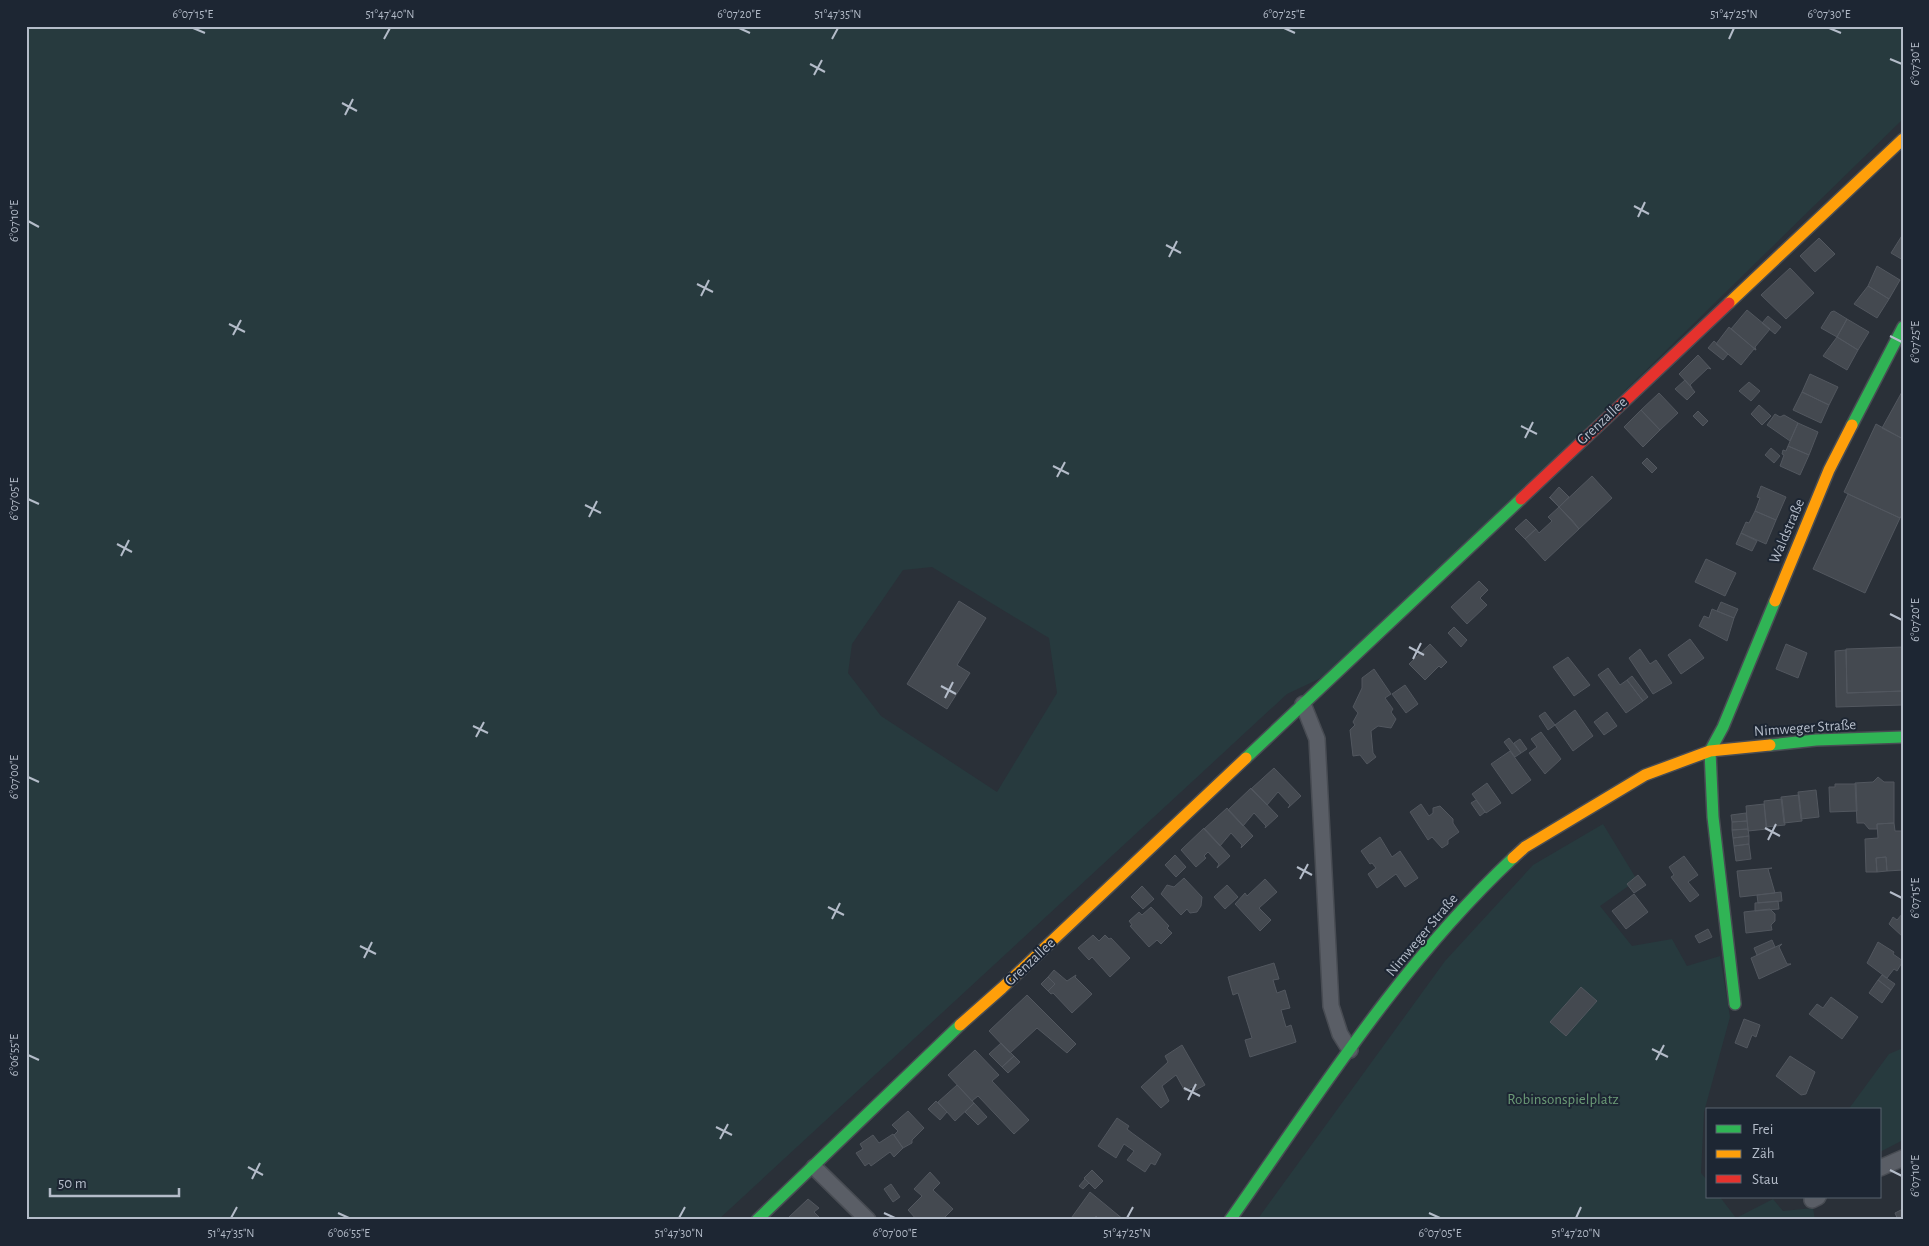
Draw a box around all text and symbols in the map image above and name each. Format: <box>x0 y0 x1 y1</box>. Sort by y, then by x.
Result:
text: 6°07'15"E <box>173 8 214 20</box>
text: 51°47'40"N <box>365 8 415 20</box>
text: 6°07'20"E <box>717 8 761 20</box>
text: 51°47'35"N <box>815 8 861 20</box>
text: 6°07'25"E <box>1263 8 1305 20</box>
text: 51°47'25"N <box>1710 8 1758 20</box>
text: 6°07'30"E <box>1808 8 1851 20</box>
text: 6°07'30"E <box>1909 42 1921 85</box>
text: 6°07'10"E <box>8 200 20 242</box>
text: 6°07'25"E <box>1909 321 1921 363</box>
street label: Grenzallee <box>1574 394 1630 448</box>
text: 6°07'05"E <box>8 477 20 520</box>
street label: Waldstraße <box>1767 497 1807 565</box>
text: 6°07'20"E <box>1909 598 1921 642</box>
street label: Nimweger Straße <box>1753 717 1857 739</box>
text: 6°07'00"E <box>8 755 20 799</box>
text: 6°07'15"E <box>1909 877 1921 918</box>
street label: Nimweger Straße <box>1383 891 1461 979</box>
street label: Grenzallee <box>1002 935 1058 989</box>
text: 6°06'55"E <box>8 1034 20 1076</box>
park label: Robinsonspielplatz <box>1507 1092 1619 1107</box>
legend <box>1706 1108 1882 1198</box>
text: Frei <box>1752 1122 1773 1137</box>
text: Zäh <box>1752 1146 1775 1161</box>
text: 6°07'10"E <box>1909 1155 1921 1197</box>
scale bar <box>50 1166 179 1198</box>
text: Stau <box>1752 1172 1779 1187</box>
text: 50 m <box>58 1176 87 1191</box>
text: 51°47'35"N <box>208 1227 254 1239</box>
text: 6°06'55"E <box>328 1227 370 1239</box>
text: 51°47'30"N <box>655 1227 703 1239</box>
text: 6°07'00"E <box>873 1227 917 1239</box>
text: 51°47'25"N <box>1103 1227 1151 1239</box>
text: 6°07'05"E <box>1419 1227 1462 1239</box>
text: 51°47'20"N <box>1552 1227 1600 1239</box>

